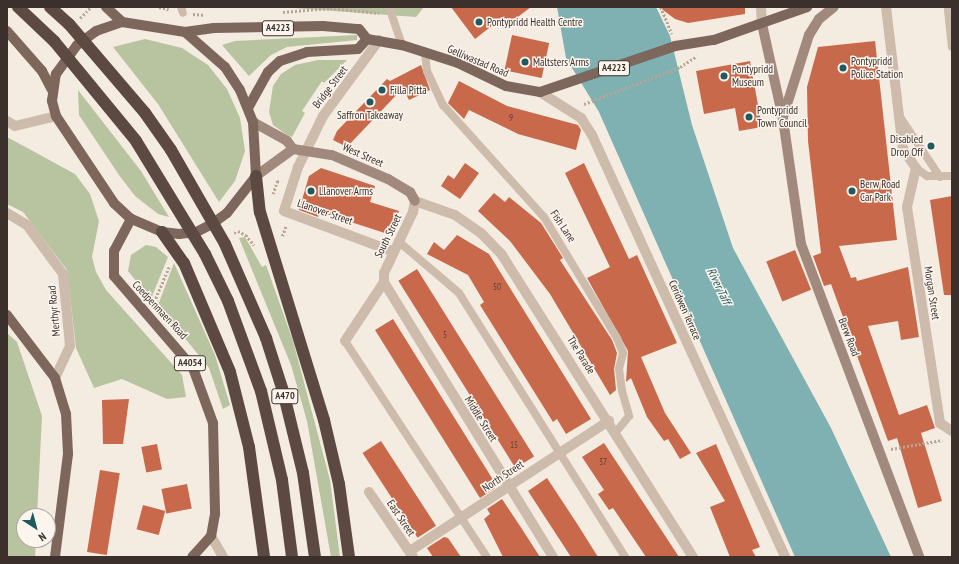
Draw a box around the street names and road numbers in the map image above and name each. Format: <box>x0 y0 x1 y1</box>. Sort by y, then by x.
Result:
road number: A4223 <box>261 20 295 36</box>
street label: Gelliwastad Road <box>445 42 511 80</box>
road number: A4223 <box>597 60 631 76</box>
street label: Bridge Street <box>310 63 350 111</box>
street label: West Street <box>340 140 386 170</box>
street label: Llanover Street <box>295 196 355 228</box>
street label: Fish Lane <box>547 207 579 245</box>
street label: South Street <box>372 212 404 260</box>
street label: Morgan Street <box>921 265 943 321</box>
street label: Coedpenmaen Road <box>130 278 190 342</box>
street label: Ceridwen Terrace <box>666 278 704 342</box>
street label: Merthyr Road <box>45 285 63 337</box>
street label: Berw Road <box>836 316 862 358</box>
street label: The Parade <box>564 334 598 376</box>
road number: A4054 <box>173 355 207 371</box>
road number: A470 <box>271 388 299 404</box>
street label: Middle Street <box>462 394 500 444</box>
street label: North Street <box>480 457 526 495</box>
street label: East Street <box>384 497 418 539</box>

